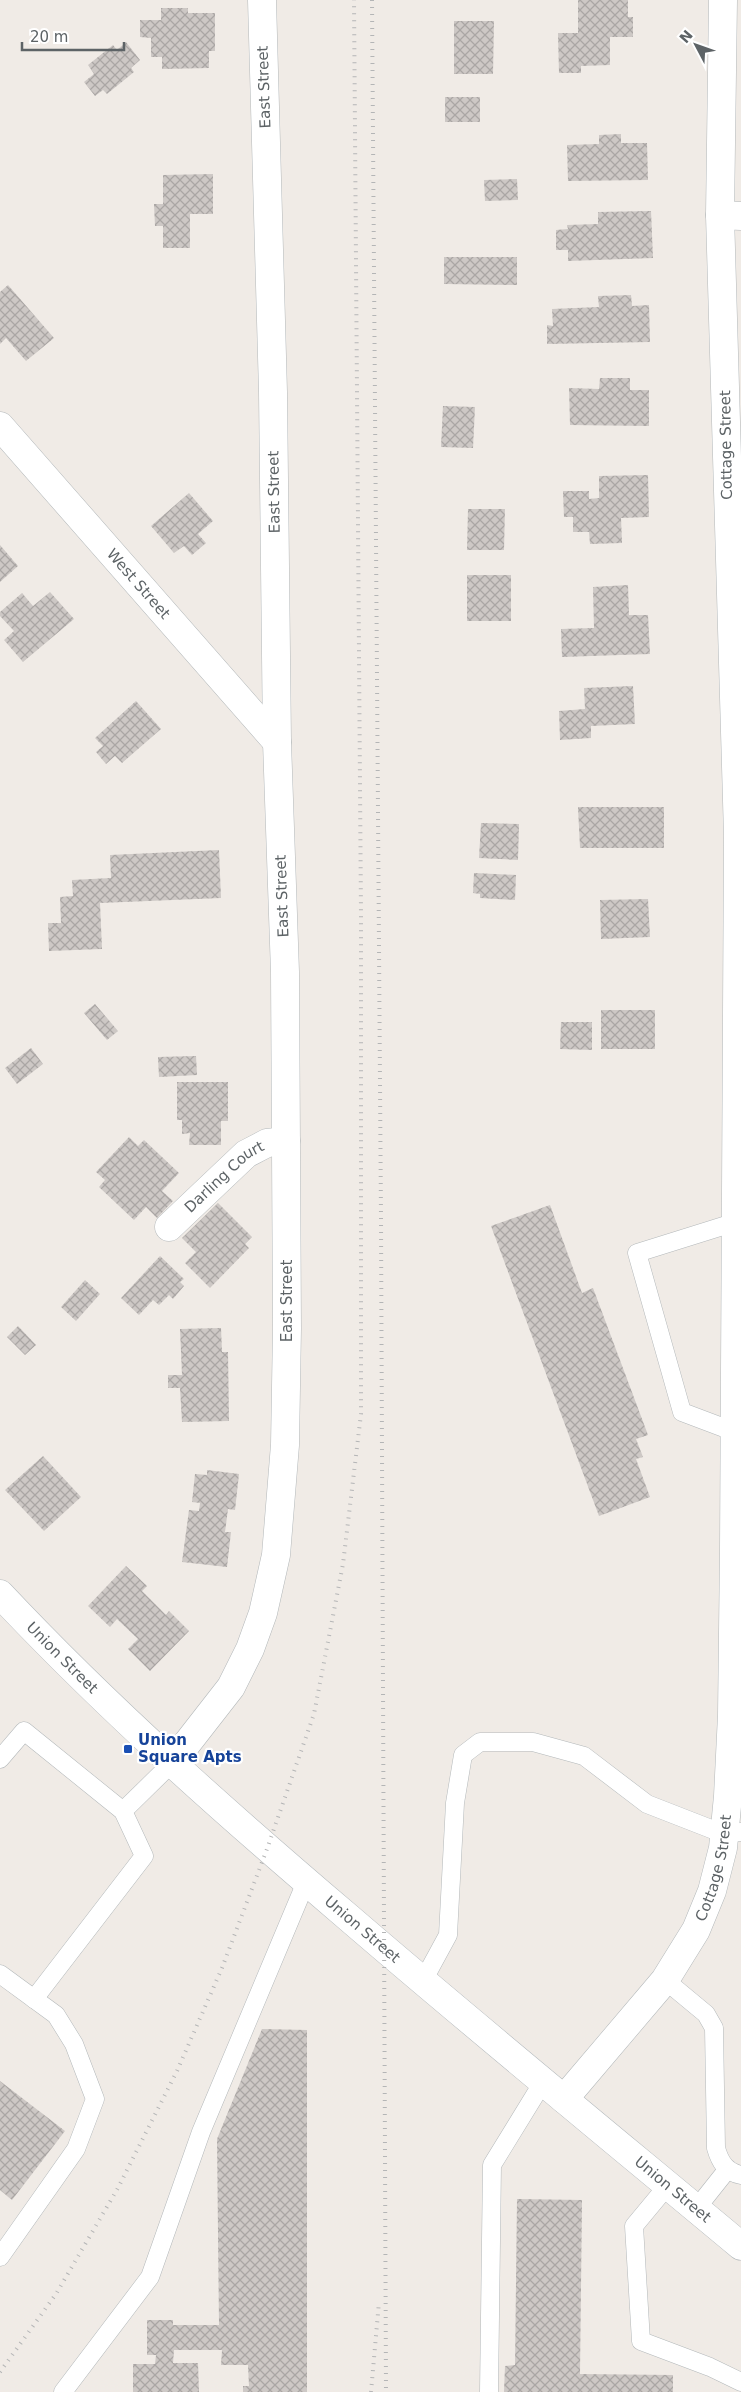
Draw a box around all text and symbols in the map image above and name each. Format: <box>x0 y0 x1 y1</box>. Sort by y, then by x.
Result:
scale bar <box>22 20 125 52</box>
north arrow <box>671 20 721 70</box>
text: N <box>676 27 696 46</box>
text: 20 m <box>30 28 68 46</box>
street label: East Street <box>254 45 274 129</box>
street label: Cottage Street <box>716 390 736 500</box>
street label: East Street <box>264 450 284 534</box>
street label: West Street <box>103 545 174 623</box>
street label: East Street <box>272 854 292 938</box>
street label: Darling Court <box>181 1137 267 1216</box>
street label: East Street <box>278 1260 296 1342</box>
street label: Union Street <box>23 1618 102 1697</box>
place label: Union Square Apts <box>138 1731 242 1766</box>
marker: Union Square Apts <box>122 1743 134 1755</box>
street label: Cottage Street <box>692 1814 735 1924</box>
street label: Union Street <box>321 1892 404 1967</box>
street label: Union Street <box>631 2153 715 2226</box>

